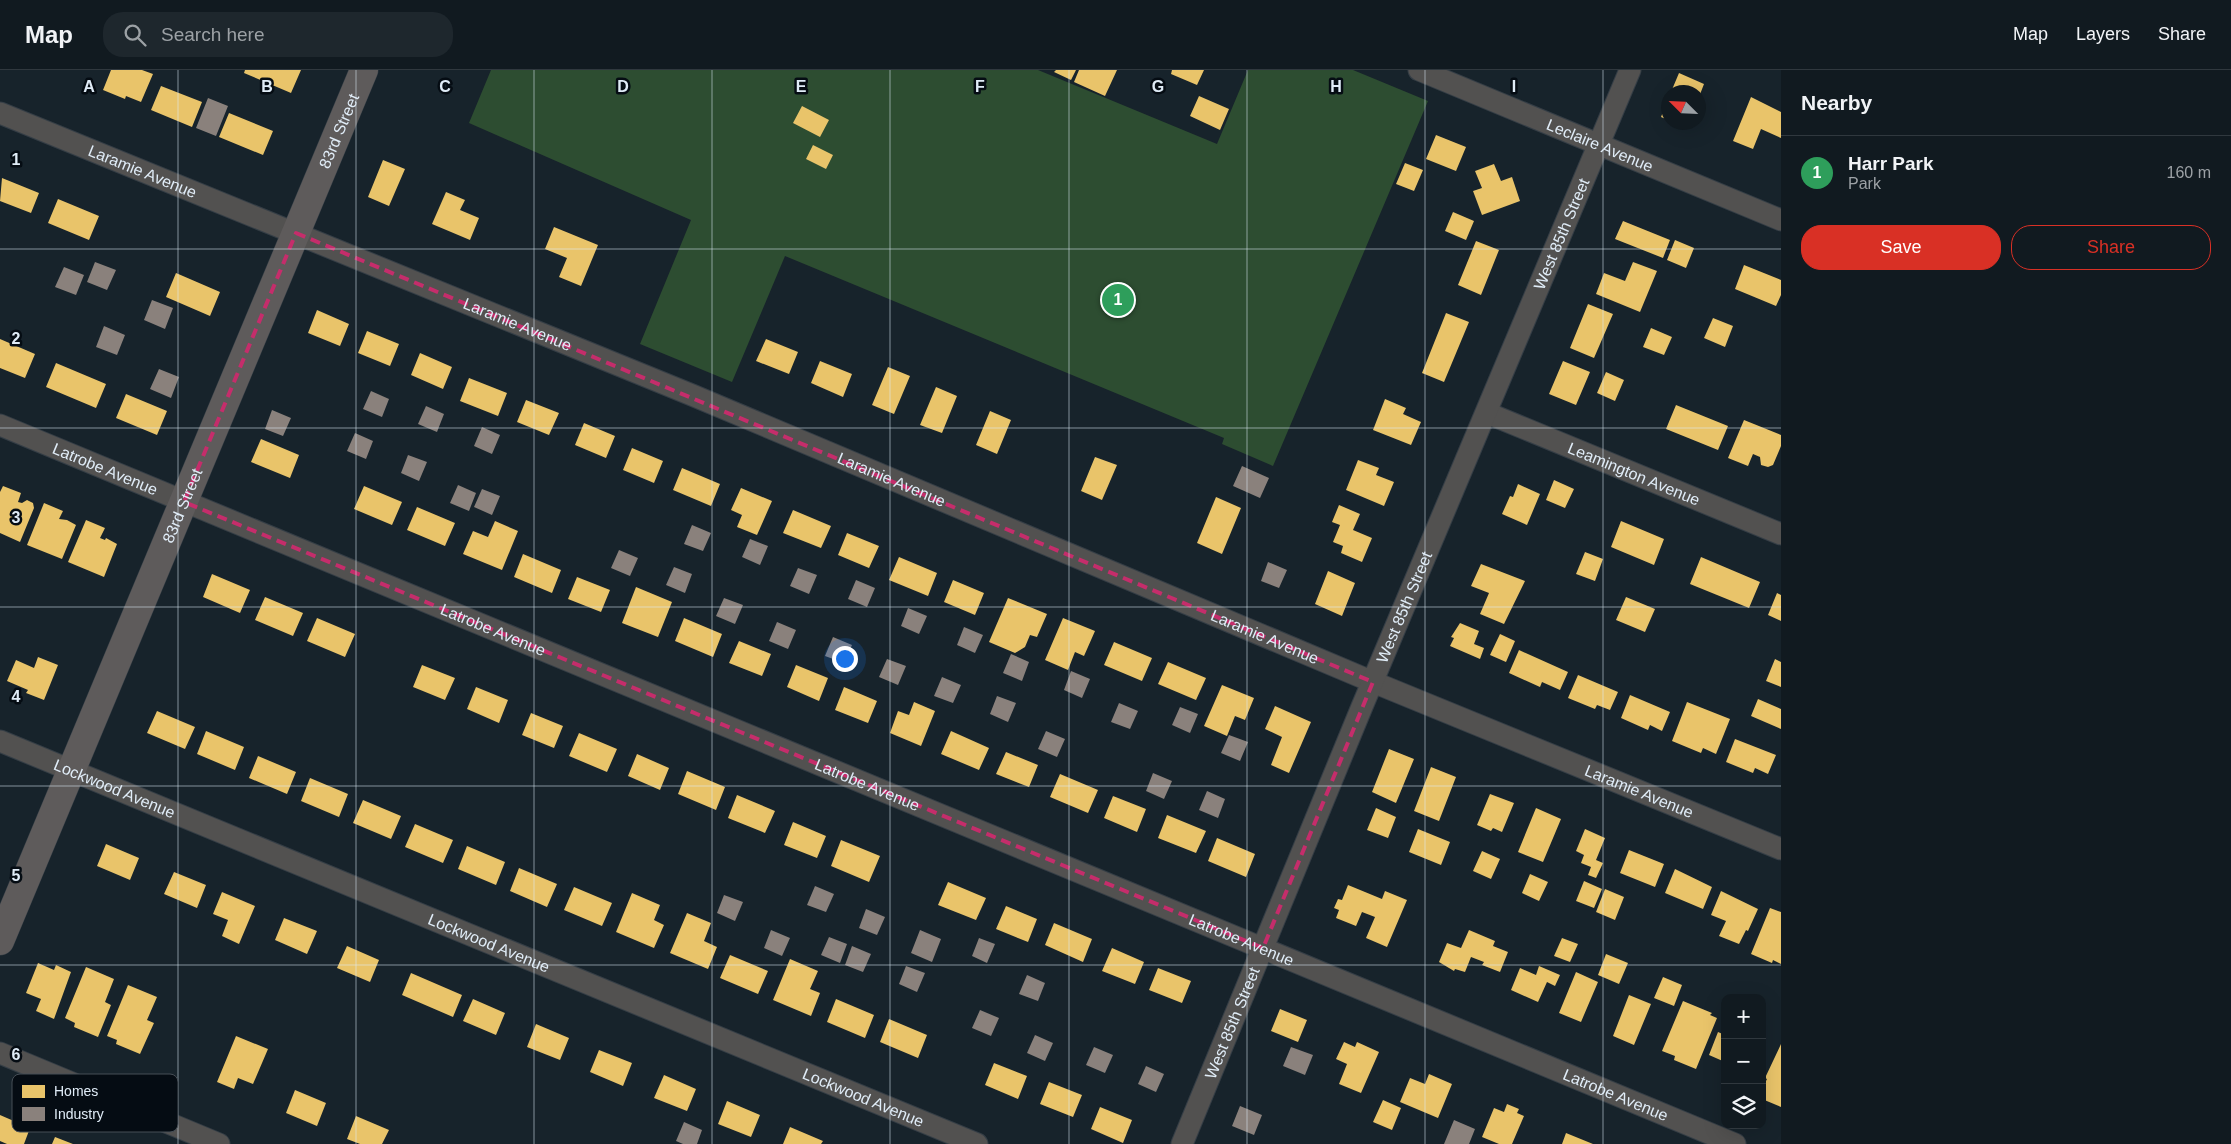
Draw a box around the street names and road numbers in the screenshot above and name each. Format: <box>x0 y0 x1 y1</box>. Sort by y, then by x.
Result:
street label: 83rd Street <box>316 91 362 171</box>
street label: Leclaire Avenue <box>1544 116 1656 175</box>
street label: Laramie Avenue <box>86 142 199 201</box>
street label: West 85th Street <box>1531 175 1593 292</box>
street label: Laramie Avenue <box>461 295 574 354</box>
street label: Leamington Avenue <box>1565 439 1702 509</box>
street label: Latrobe Avenue <box>50 440 160 498</box>
street label: Laramie Avenue <box>835 449 948 510</box>
street label: 83rd Street <box>159 465 206 546</box>
street label: West 85th Street <box>1373 549 1436 665</box>
street label: Latrobe Avenue <box>438 601 548 659</box>
street label: Laramie Avenue <box>1208 607 1321 667</box>
street label: Lockwood Avenue <box>51 756 178 821</box>
street label: Latrobe Avenue <box>812 756 922 814</box>
street label: Laramie Avenue <box>1582 762 1696 821</box>
street label: Lockwood Avenue <box>426 911 552 976</box>
street label: Latrobe Avenue <box>1186 911 1296 969</box>
street label: West 85th Street <box>1202 964 1263 1081</box>
street label: Lockwood Avenue <box>800 1065 927 1130</box>
street label: Latrobe Avenue <box>1561 1066 1671 1124</box>

